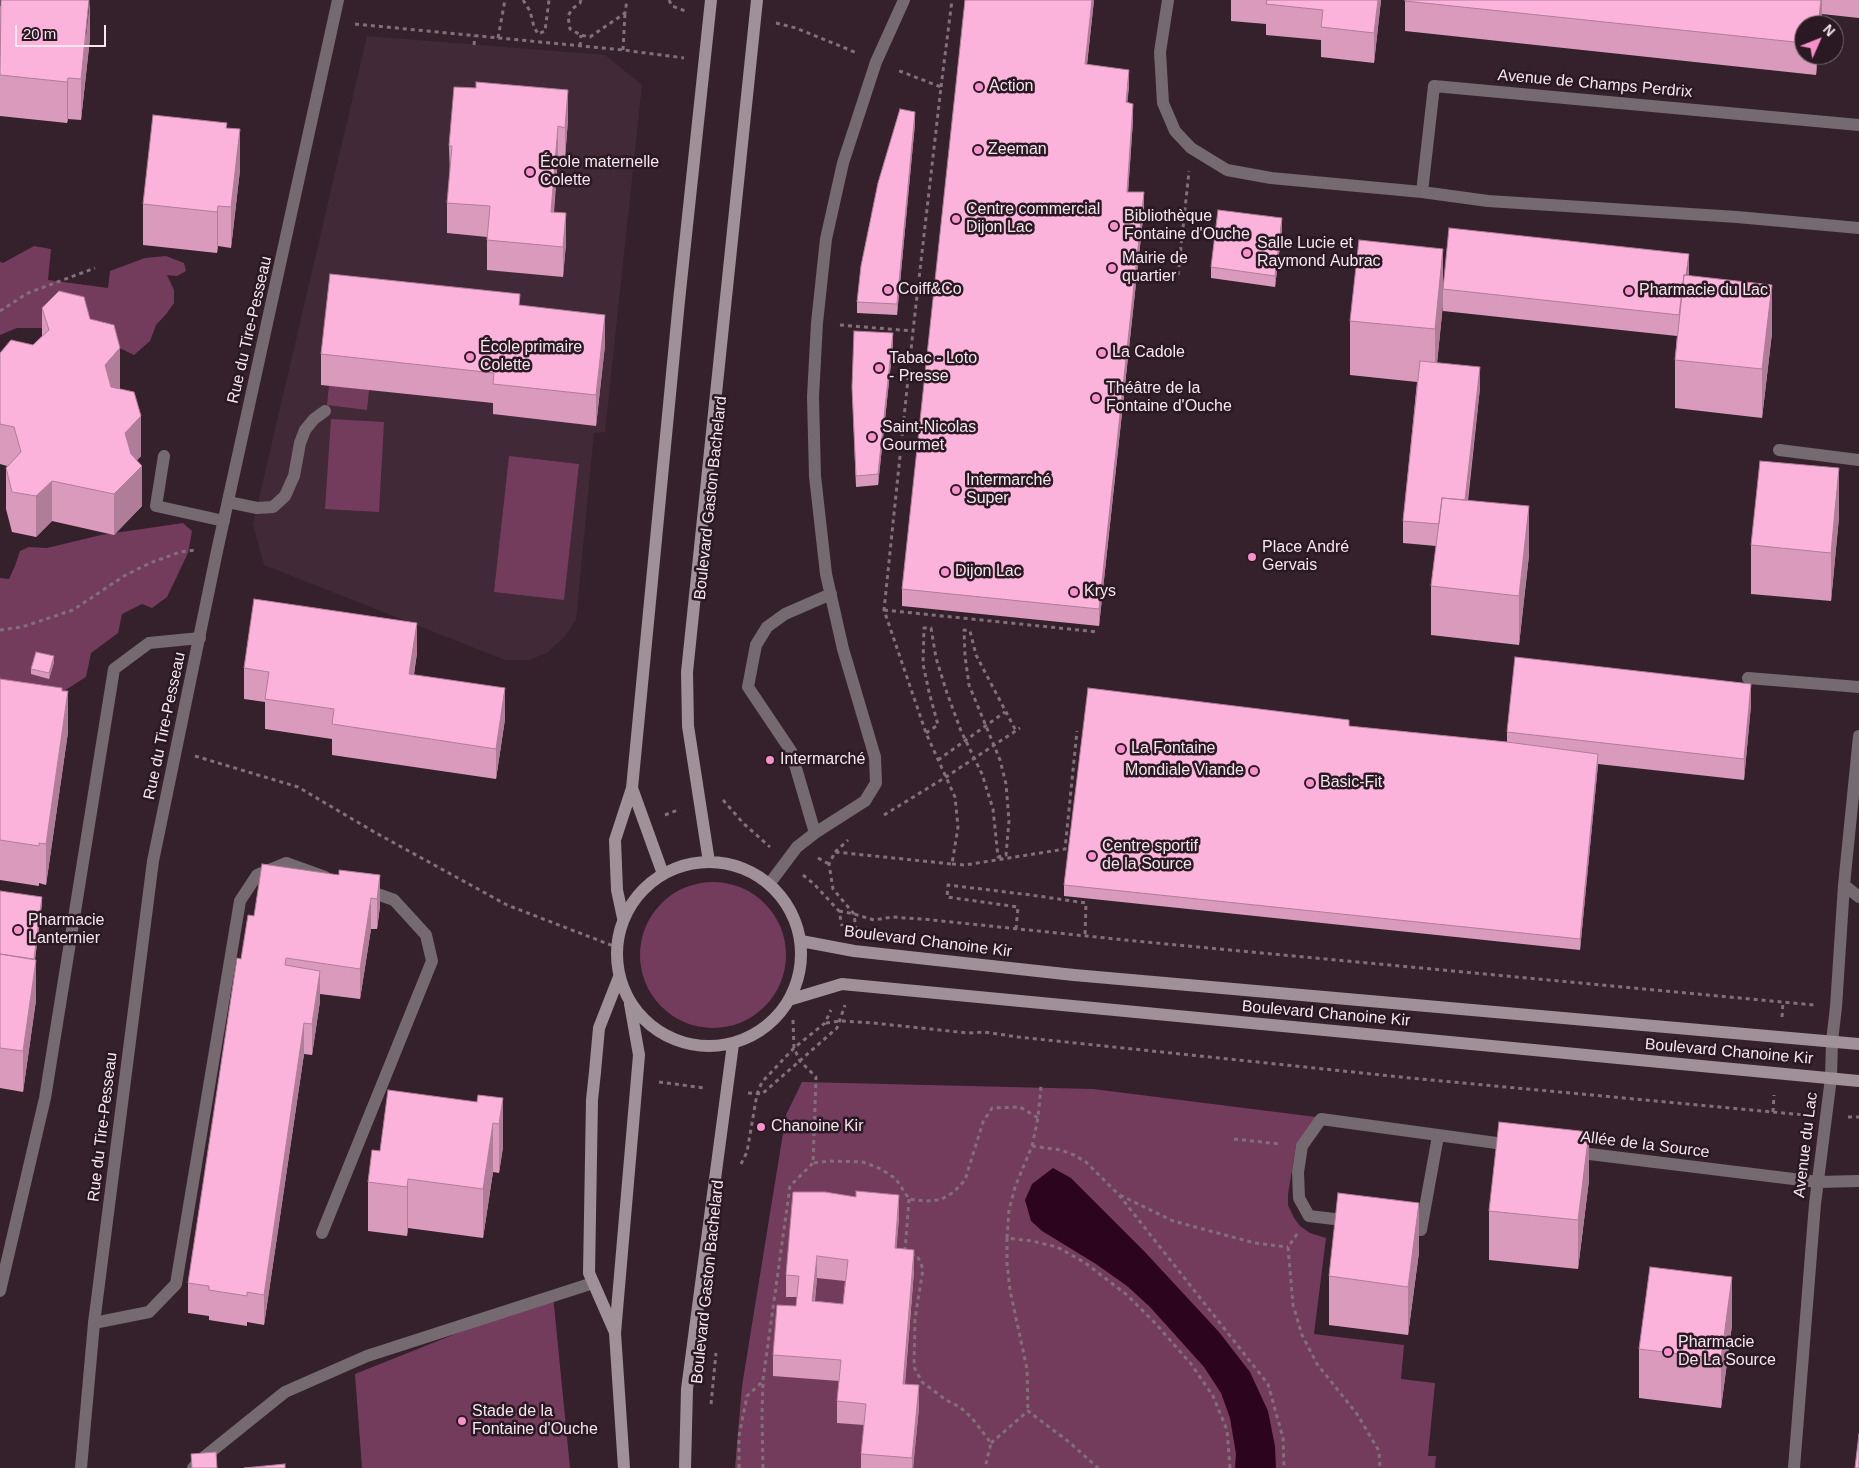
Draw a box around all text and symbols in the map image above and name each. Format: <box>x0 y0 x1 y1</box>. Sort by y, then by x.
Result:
scale bar <box>18 15 109 47</box>
north arrow <box>1794 15 1844 65</box>
text: N <box>1820 21 1838 39</box>
text: 20 m <box>23 25 56 42</box>
street label: Avenue de Champs Perdrix <box>1497 66 1693 102</box>
place label: Action <box>989 77 1033 97</box>
marker: Action <box>973 81 985 93</box>
place label: Zeeman <box>988 140 1047 160</box>
marker: Zeeman <box>972 144 984 156</box>
place label: École maternelle Colette <box>540 153 659 191</box>
marker: École maternelle Colette <box>524 166 536 178</box>
place label: Centre commercial Dijon Lac <box>966 200 1100 238</box>
place label: Bibliothèque Fontaine d'Ouche <box>1124 207 1250 245</box>
marker: Centre commercial Dijon Lac <box>950 213 962 225</box>
marker: Bibliothèque Fontaine d'Ouche <box>1108 220 1120 232</box>
place label: Salle Lucie et Raymond Aubrac <box>1257 234 1381 272</box>
marker: Salle Lucie et Raymond Aubrac <box>1241 247 1253 259</box>
place label: Mairie de quartier <box>1122 249 1188 287</box>
street label: Rue du Tire-Pesseau <box>224 254 276 406</box>
marker: Mairie de quartier <box>1106 262 1118 274</box>
place label: Coiff&Co <box>898 280 962 300</box>
place label: Pharmacie du Lac <box>1639 281 1768 301</box>
marker: Coiff&Co <box>882 284 894 296</box>
marker: Pharmacie du Lac <box>1623 285 1635 297</box>
place label: École primaire Colette <box>480 338 582 376</box>
place label: La Cadole <box>1112 343 1185 363</box>
marker: La Cadole <box>1096 347 1108 359</box>
place label: Tabac - Loto - Presse <box>889 349 977 387</box>
marker: École primaire Colette <box>464 351 476 363</box>
marker: Tabac - Loto - Presse <box>873 362 885 374</box>
place label: Théâtre de la Fontaine d'Ouche <box>1106 379 1232 417</box>
marker: Théâtre de la Fontaine d'Ouche <box>1090 392 1102 404</box>
street label: Boulevard Gaston Bachelard <box>691 395 731 601</box>
place label: Saint-Nicolas Gourmet <box>882 418 976 456</box>
marker: Saint-Nicolas Gourmet <box>866 431 878 443</box>
place label: Intermarché Super <box>966 471 1051 509</box>
marker: Intermarché Super <box>950 484 962 496</box>
place label: Place André Gervais <box>1262 538 1349 576</box>
marker: Place André Gervais <box>1246 551 1258 563</box>
place label: Dijon Lac <box>955 562 1022 582</box>
marker: Dijon Lac <box>939 566 951 578</box>
place label: Krys <box>1084 582 1116 602</box>
marker: Krys <box>1068 586 1080 598</box>
street label: Rue du Tire-Pesseau <box>140 650 190 802</box>
place label: La Fontaine <box>1131 739 1216 759</box>
marker: La Fontaine <box>1115 743 1127 755</box>
place label: Intermarché <box>780 750 865 770</box>
marker: Intermarché <box>764 754 776 766</box>
place label: Mondiale Viande <box>1125 761 1244 781</box>
marker: Mondiale Viande <box>1248 765 1260 777</box>
place label: Basic-Fit <box>1320 773 1382 793</box>
marker: Basic-Fit <box>1304 777 1316 789</box>
place label: Centre sportif de la Source <box>1102 837 1198 875</box>
marker: Centre sportif de la Source <box>1086 850 1098 862</box>
place label: Pharmacie Lanternier <box>28 911 104 949</box>
street label: Boulevard Chanoine Kir <box>843 922 1013 962</box>
marker: Pharmacie Lanternier <box>12 924 24 936</box>
street label: Boulevard Chanoine Kir <box>1241 997 1411 1031</box>
street label: Boulevard Chanoine Kir <box>1644 1035 1814 1069</box>
street label: Rue du Tire-Pesseau <box>84 1051 122 1203</box>
street label: Avenue du Lac <box>1790 1091 1822 1199</box>
place label: Chanoine Kir <box>771 1117 864 1137</box>
marker: Chanoine Kir <box>755 1121 767 1133</box>
street label: Allée de la Source <box>1579 1128 1711 1162</box>
street label: Boulevard Gaston Bachelard <box>688 1179 728 1385</box>
place label: Pharmacie De La Source <box>1678 1333 1776 1371</box>
marker: Pharmacie De La Source <box>1662 1346 1674 1358</box>
place label: Stade de la Fontaine d'Ouche <box>472 1402 598 1440</box>
marker: Stade de la Fontaine d'Ouche <box>456 1415 468 1427</box>

